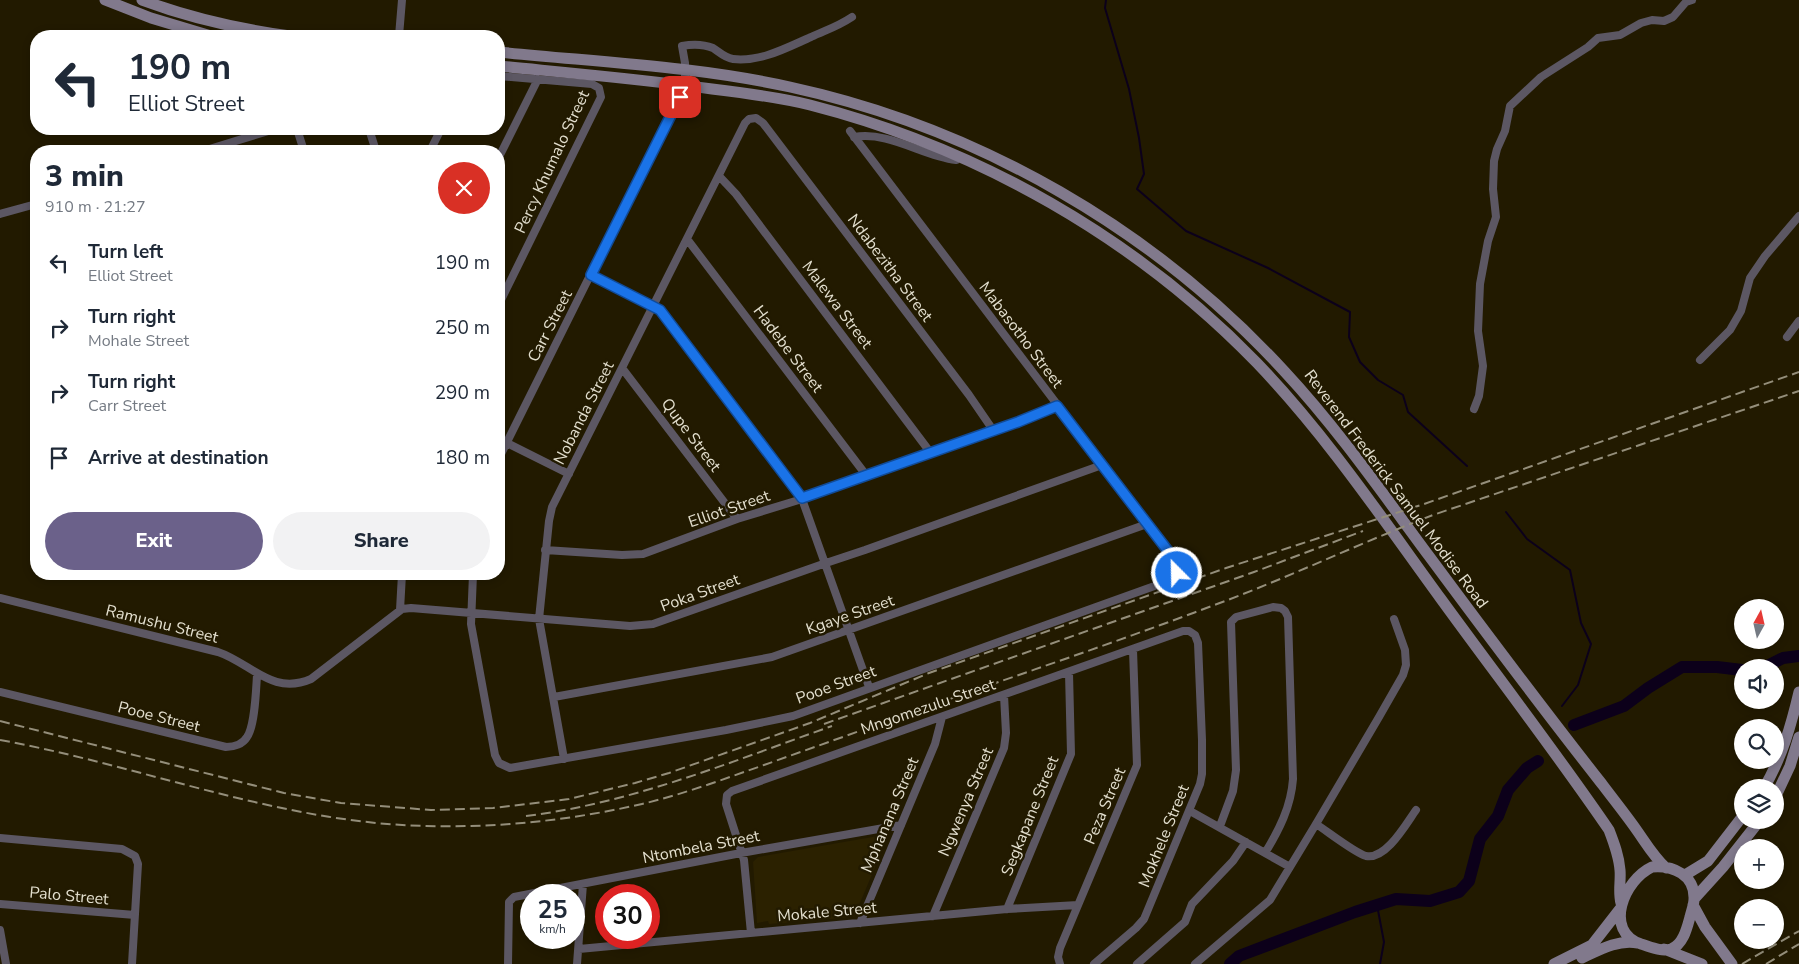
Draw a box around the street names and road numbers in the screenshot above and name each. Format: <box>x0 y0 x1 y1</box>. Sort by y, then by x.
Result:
street label: Percy Khumalo Street <box>509 87 595 237</box>
street label: Ndabezitha Street <box>842 210 938 327</box>
street label: Malewa Street <box>797 257 878 354</box>
street label: Mabasotho Street <box>974 277 1068 393</box>
street label: Carr Street <box>522 286 578 366</box>
street label: Hadebe Street <box>748 301 828 398</box>
street label: Nobanda Street <box>548 357 620 468</box>
street label: Reverend Frederick Samuel Modise Road <box>1299 365 1493 613</box>
street label: Qupe Street <box>656 394 726 477</box>
street label: Elliot Street <box>685 485 773 533</box>
street label: Poka Street <box>657 568 743 618</box>
street label: Kgaye Street <box>803 589 897 640</box>
street label: Ramushu Street <box>103 599 221 649</box>
street label: Pooe Street <box>793 660 880 710</box>
street label: Mngomezulu Street <box>858 674 999 740</box>
street label: Pooe Street <box>116 696 203 738</box>
street label: Ngwenya Street <box>933 744 999 860</box>
street label: Segkapane Street <box>996 752 1064 879</box>
street label: Mphanana Street <box>856 754 924 876</box>
street label: Peza Street <box>1079 764 1131 848</box>
street label: Mokhele Street <box>1133 781 1195 891</box>
street label: Ntombela Street <box>641 825 762 869</box>
street label: Palo Street <box>28 882 110 910</box>
street label: Mokale Street <box>776 897 878 927</box>

